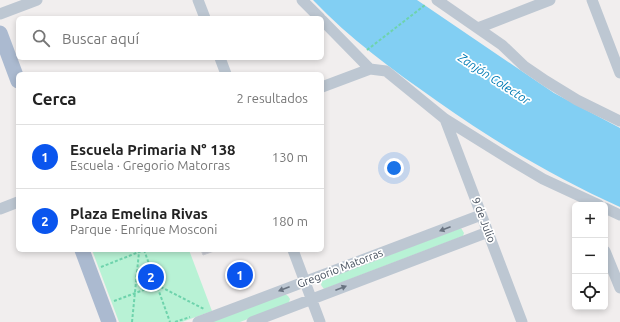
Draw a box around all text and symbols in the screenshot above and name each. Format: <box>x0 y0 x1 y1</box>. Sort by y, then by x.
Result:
search box <box>16 16 324 60</box>
icon: search <box>30 27 52 49</box>
text: Buscar aquí <box>62 30 139 47</box>
water label: Zanjón Colector <box>455 50 533 107</box>
text: Cerca <box>32 89 77 108</box>
text: 2 resultados <box>237 91 308 105</box>
text: Escuela Primaria N° 138 <box>70 141 236 158</box>
text: 1 <box>41 150 49 164</box>
text: 130 m <box>272 150 308 164</box>
text: Escuela · Gregorio Matorras <box>70 158 230 172</box>
your location <box>384 158 404 178</box>
street label: 9 de Julio <box>470 196 498 244</box>
map controls <box>572 202 608 310</box>
button: + <box>572 202 608 238</box>
text: Plaza Emelina Rivas <box>70 205 208 222</box>
text: 2 <box>41 214 49 228</box>
text: 180 m <box>272 214 308 228</box>
text: Parque · Enrique Mosconi <box>70 222 217 236</box>
one-way arrow <box>438 226 450 232</box>
button: − <box>572 238 608 274</box>
street label: Gregorio Matorras <box>295 246 385 290</box>
pin: 1 <box>227 260 253 290</box>
pin: 2 <box>138 262 164 292</box>
button: locate <box>572 274 608 310</box>
one-way arrow <box>335 285 347 291</box>
one-way arrow <box>278 287 290 293</box>

